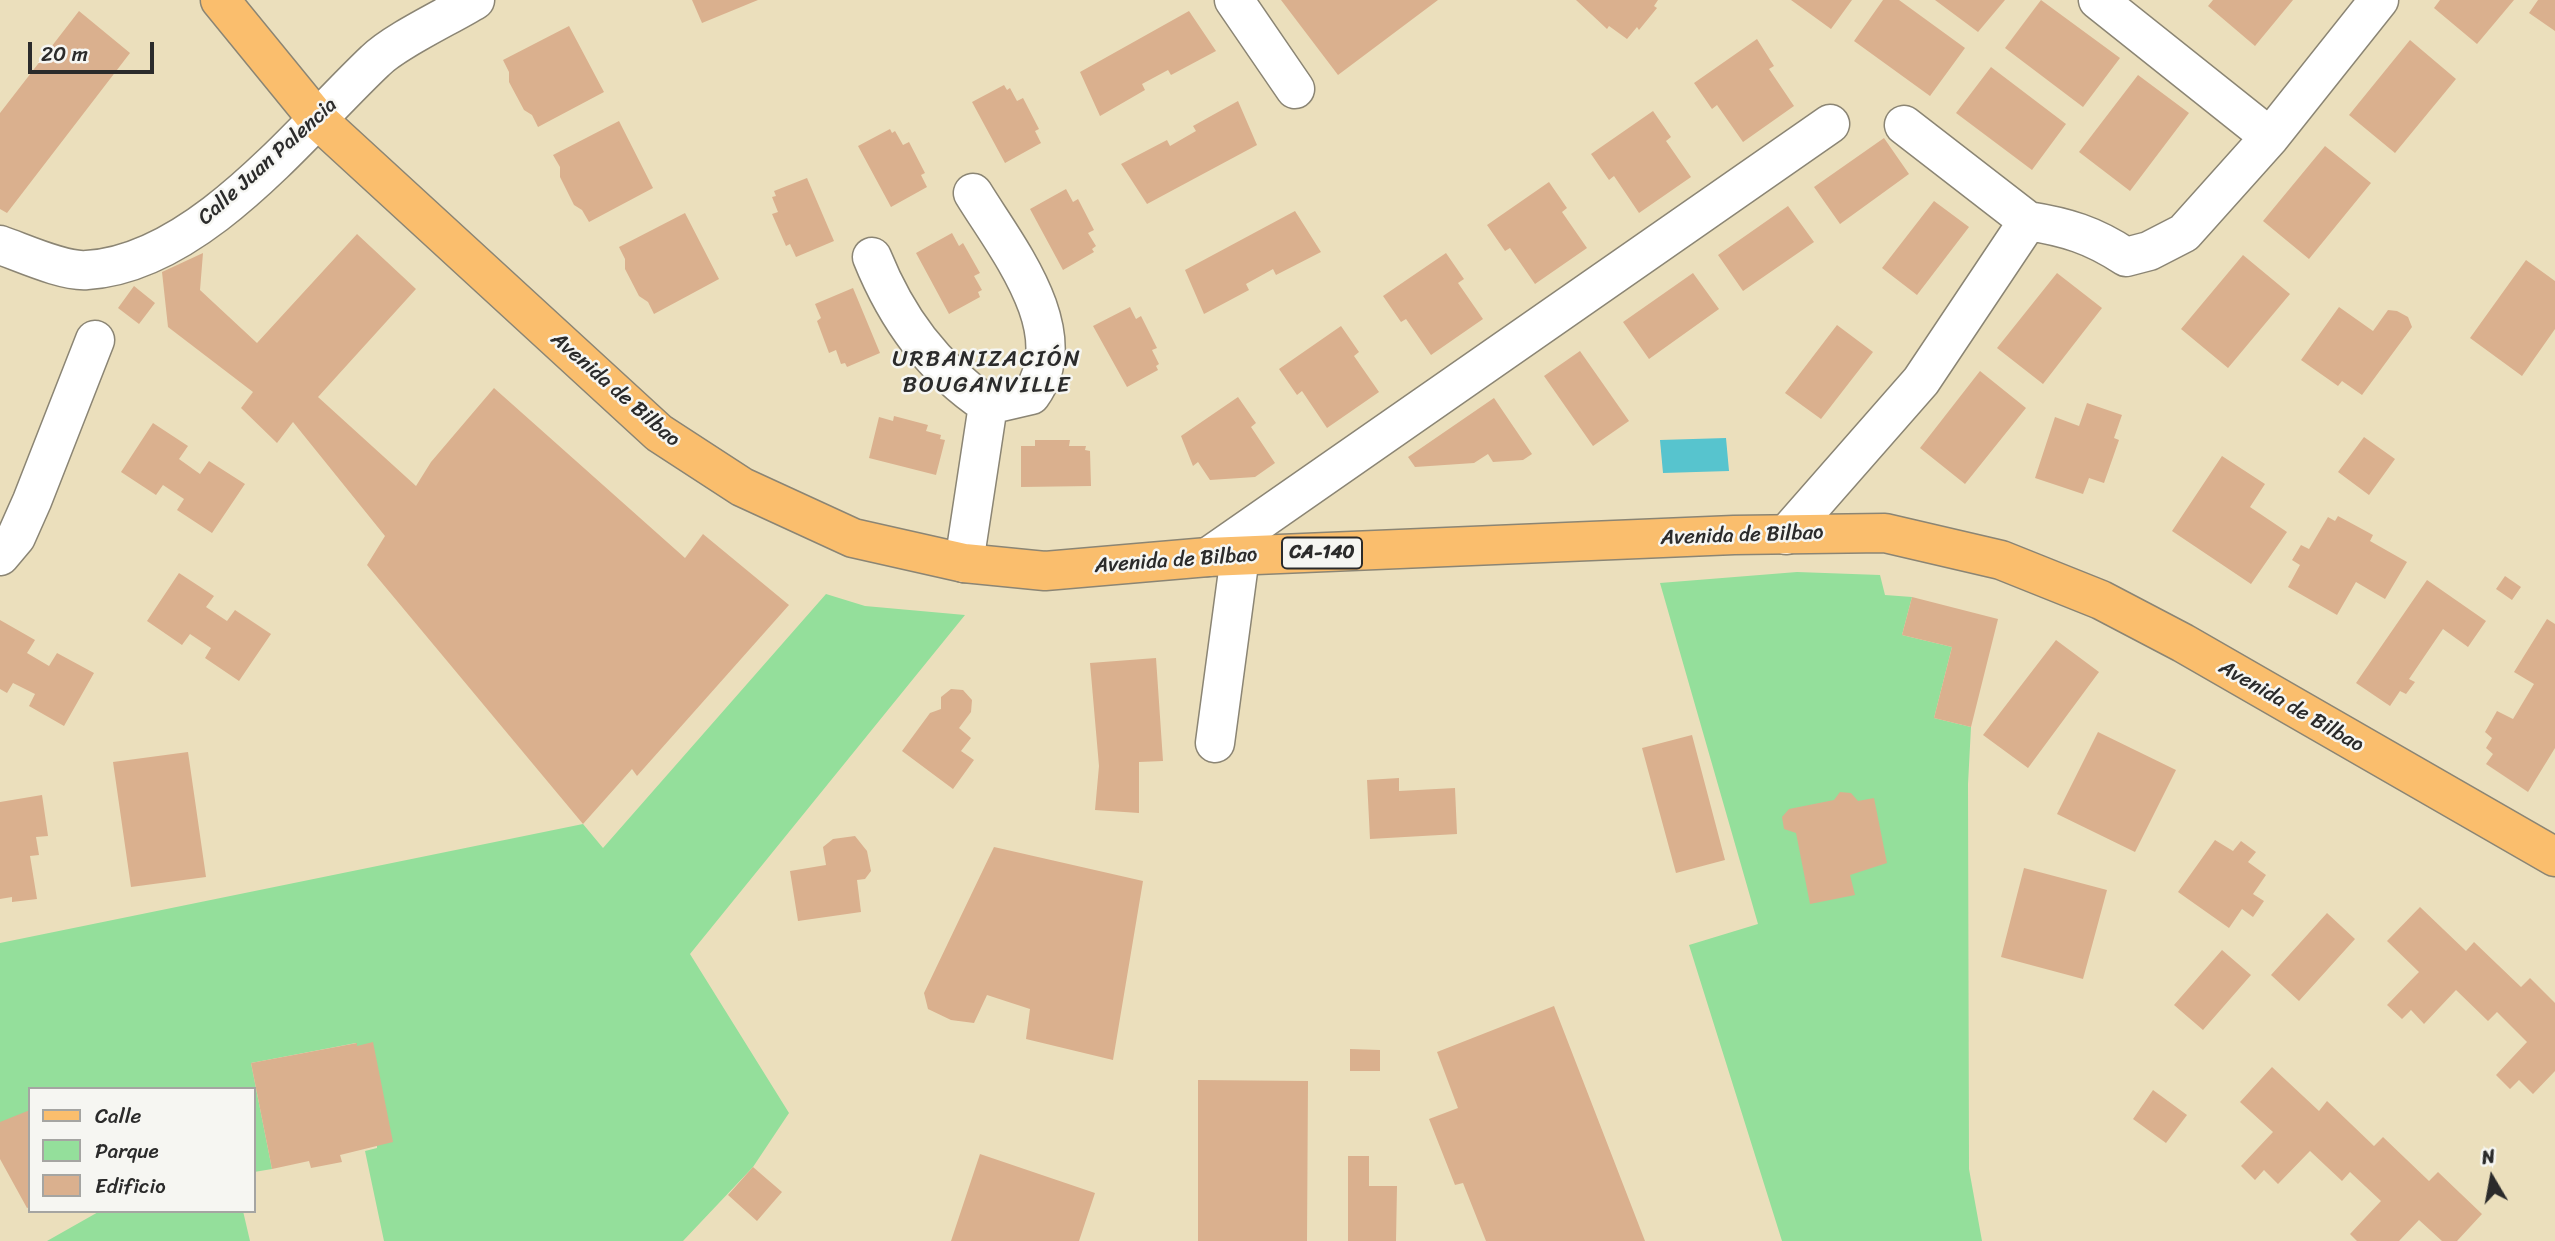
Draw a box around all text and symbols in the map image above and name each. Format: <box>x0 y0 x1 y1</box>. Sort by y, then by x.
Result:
scale bar <box>32 28 158 72</box>
text: 20 m <box>41 35 88 73</box>
street label: Calle Juan Palencia <box>193 93 343 231</box>
street label: Avenida de Bilbao <box>545 327 685 453</box>
district label: URBANIZACIÓN BOUGANVILLE <box>895 346 1079 400</box>
street label: Avenida de Bilbao <box>1660 521 1824 551</box>
road number: CA-140 <box>1282 538 1362 568</box>
street label: Avenida de Bilbao <box>1094 543 1258 579</box>
street label: Avenida de Bilbao <box>2214 655 2368 759</box>
legend <box>28 1087 256 1213</box>
text: Calle <box>95 1097 141 1135</box>
text: Parque <box>95 1132 159 1170</box>
text: N <box>2479 1139 2498 1174</box>
north arrow <box>2457 1143 2527 1213</box>
text: Edificio <box>95 1167 166 1205</box>

